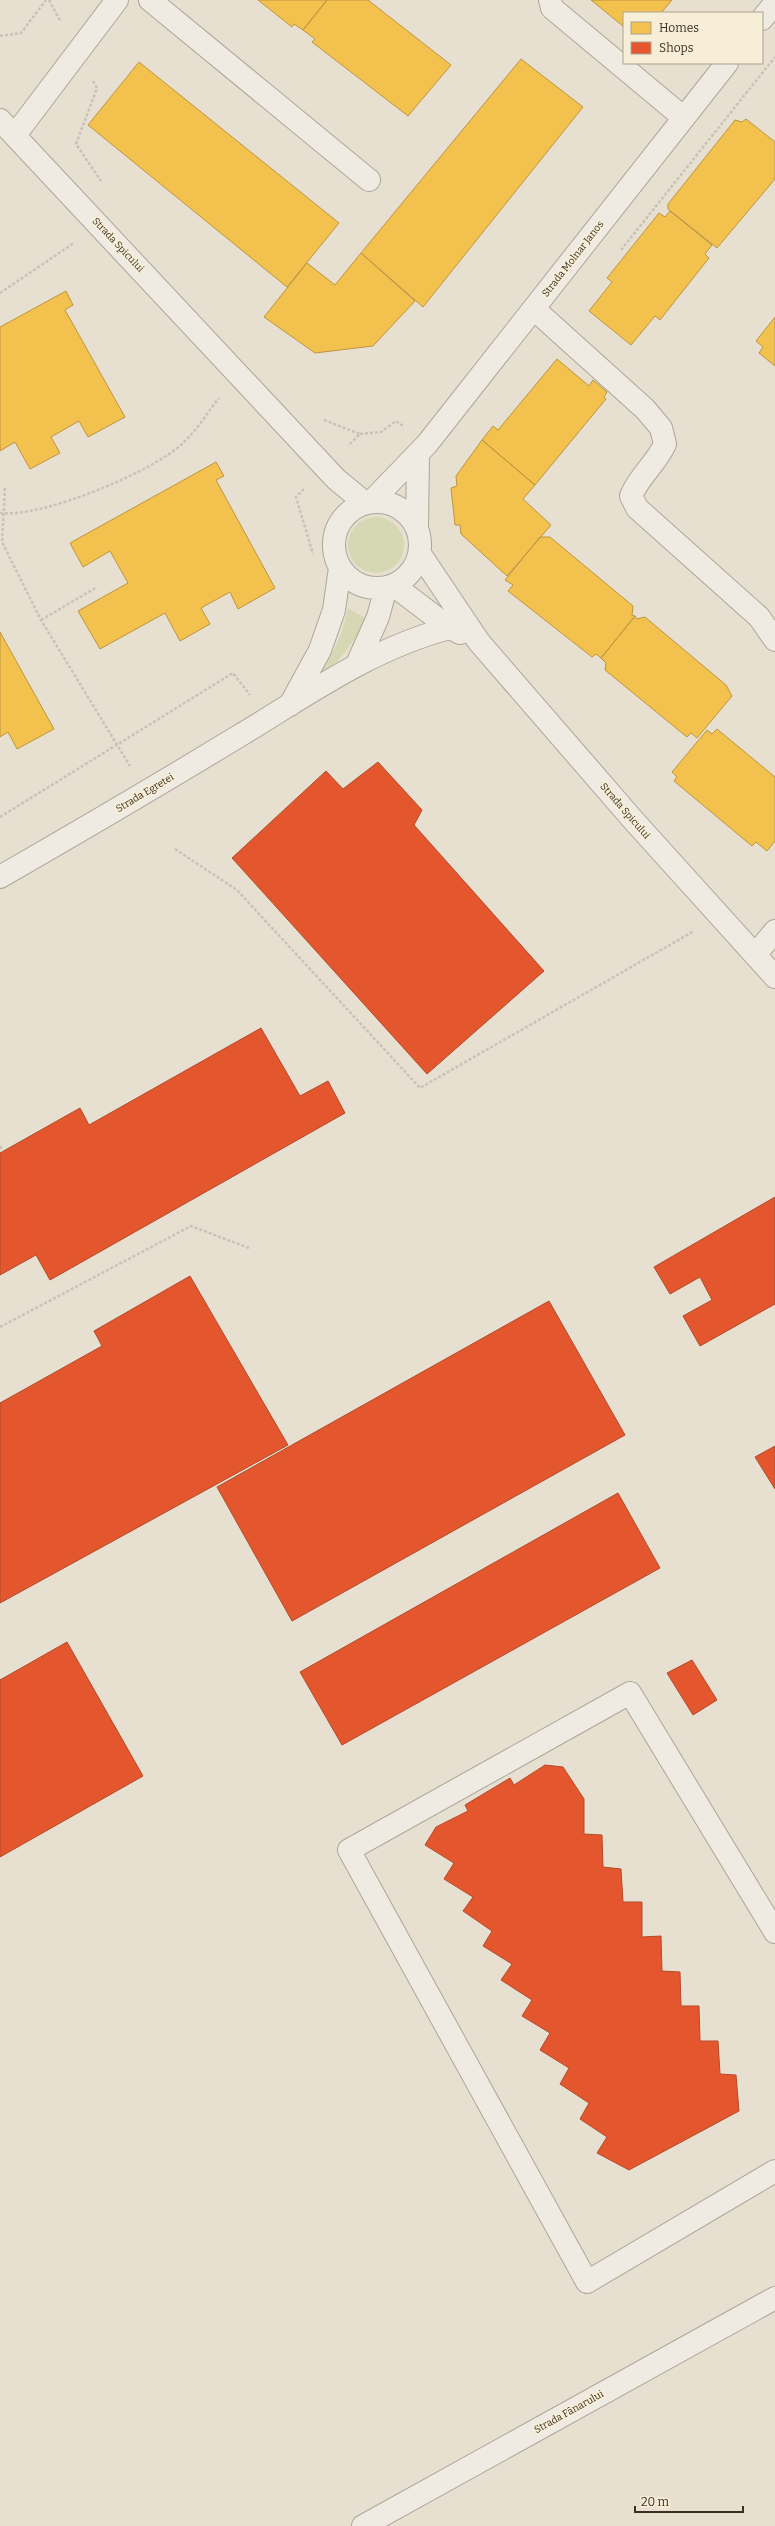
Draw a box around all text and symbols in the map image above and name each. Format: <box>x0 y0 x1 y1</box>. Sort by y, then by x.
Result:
legend <box>623 12 763 64</box>
text: Homes <box>659 21 699 35</box>
text: Shops <box>659 41 694 55</box>
street label: Strada Spicului <box>90 215 146 275</box>
street label: Strada Molnar Janos <box>540 218 607 299</box>
street label: Strada Egretei <box>114 771 176 815</box>
street label: Strada Spicului <box>597 781 653 841</box>
street label: Strada Fânarului <box>532 2387 606 2436</box>
scale bar <box>635 2488 743 2514</box>
text: 20 m <box>641 2495 670 2509</box>

